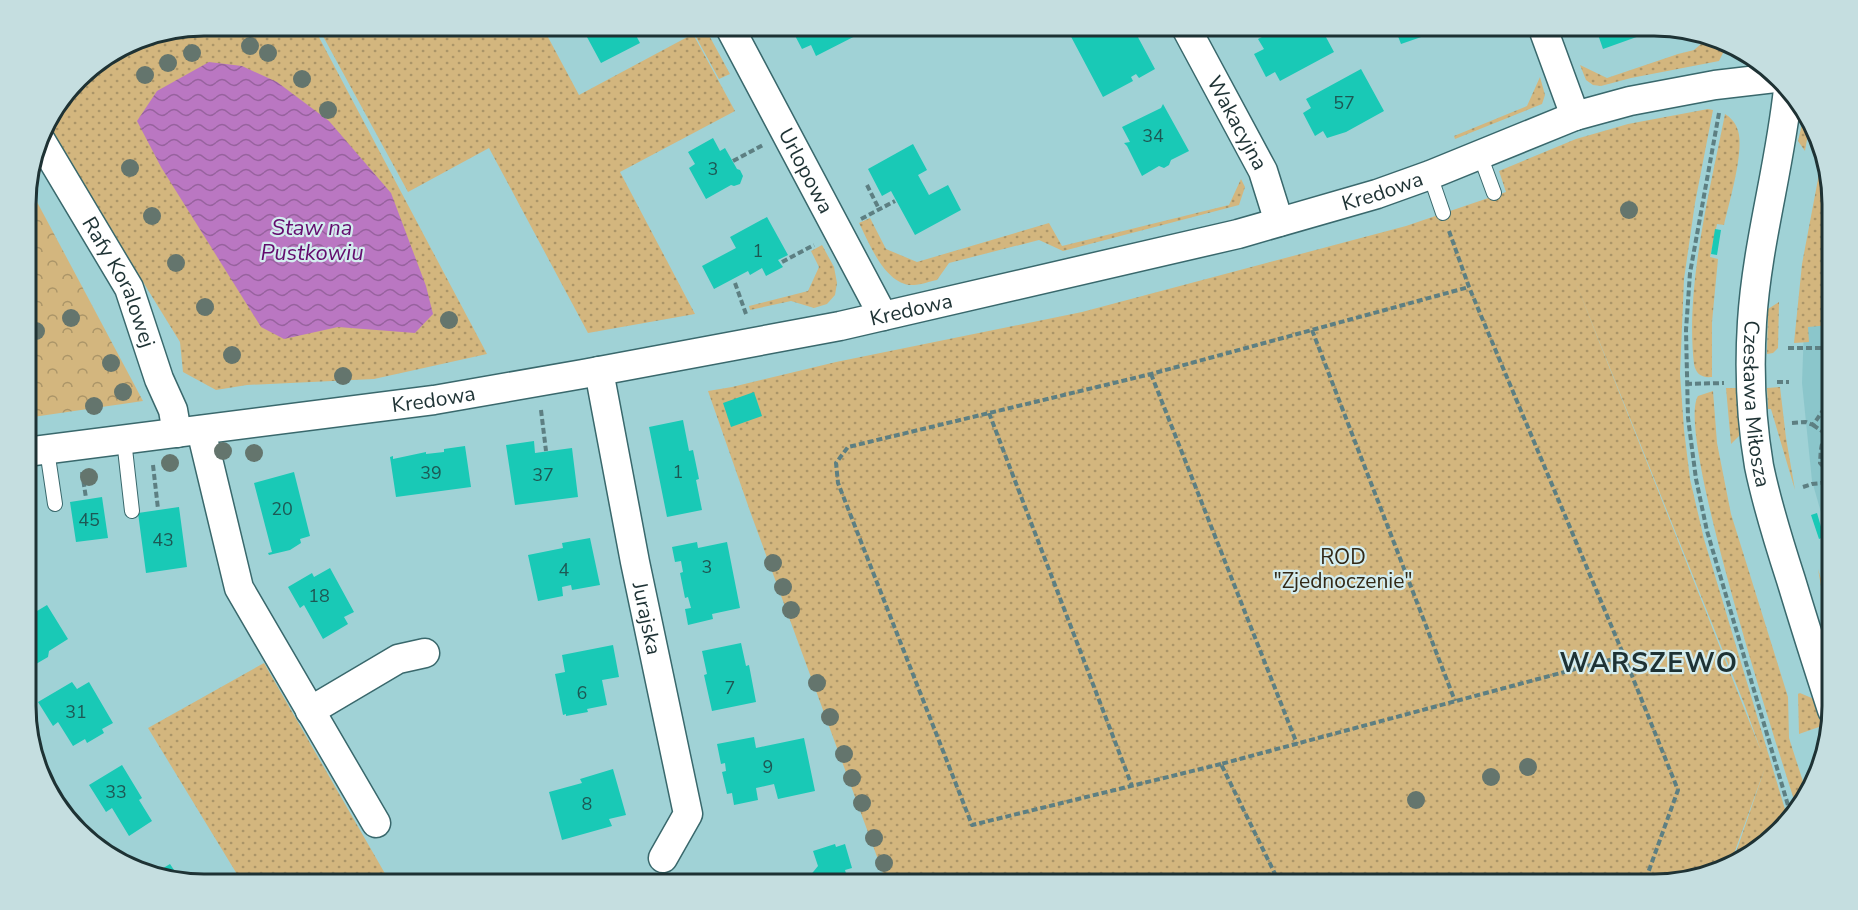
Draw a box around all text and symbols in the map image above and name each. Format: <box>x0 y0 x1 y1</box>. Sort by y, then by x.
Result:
street label: Wakacyjna <box>1200 71 1274 175</box>
house number: 57 <box>1333 91 1355 115</box>
street label: Urlopowa <box>772 123 840 218</box>
house number: 34 <box>1142 124 1164 148</box>
house number: 3 <box>708 157 718 181</box>
street label: Kredowa <box>1338 165 1427 217</box>
street label: Rafy Koralowej <box>75 211 162 351</box>
water label: Staw na Pustkowiu <box>260 213 364 268</box>
house number: 1 <box>753 239 763 263</box>
street label: Kredowa <box>867 286 955 333</box>
street label: Czesława Miłosza <box>1737 320 1777 490</box>
street label: Kredowa <box>390 379 478 419</box>
house number: 1 <box>673 460 683 484</box>
house number: 39 <box>420 461 442 485</box>
house number: 37 <box>532 463 554 487</box>
house number: 20 <box>271 497 293 521</box>
house number: 45 <box>78 508 100 532</box>
house number: 43 <box>152 528 174 552</box>
park label: ROD "Zjednoczenie" <box>1273 543 1413 595</box>
house number: 3 <box>702 555 712 579</box>
house number: 4 <box>559 558 570 582</box>
street label: Jurajska <box>625 578 668 657</box>
house number: 18 <box>308 584 330 608</box>
district label: WARSZEWO <box>1560 645 1738 682</box>
house number: 7 <box>725 676 735 700</box>
house number: 6 <box>577 681 587 705</box>
house number: 31 <box>65 700 87 724</box>
house number: 9 <box>763 755 773 779</box>
house number: 33 <box>105 780 127 804</box>
house number: 8 <box>582 792 592 816</box>

